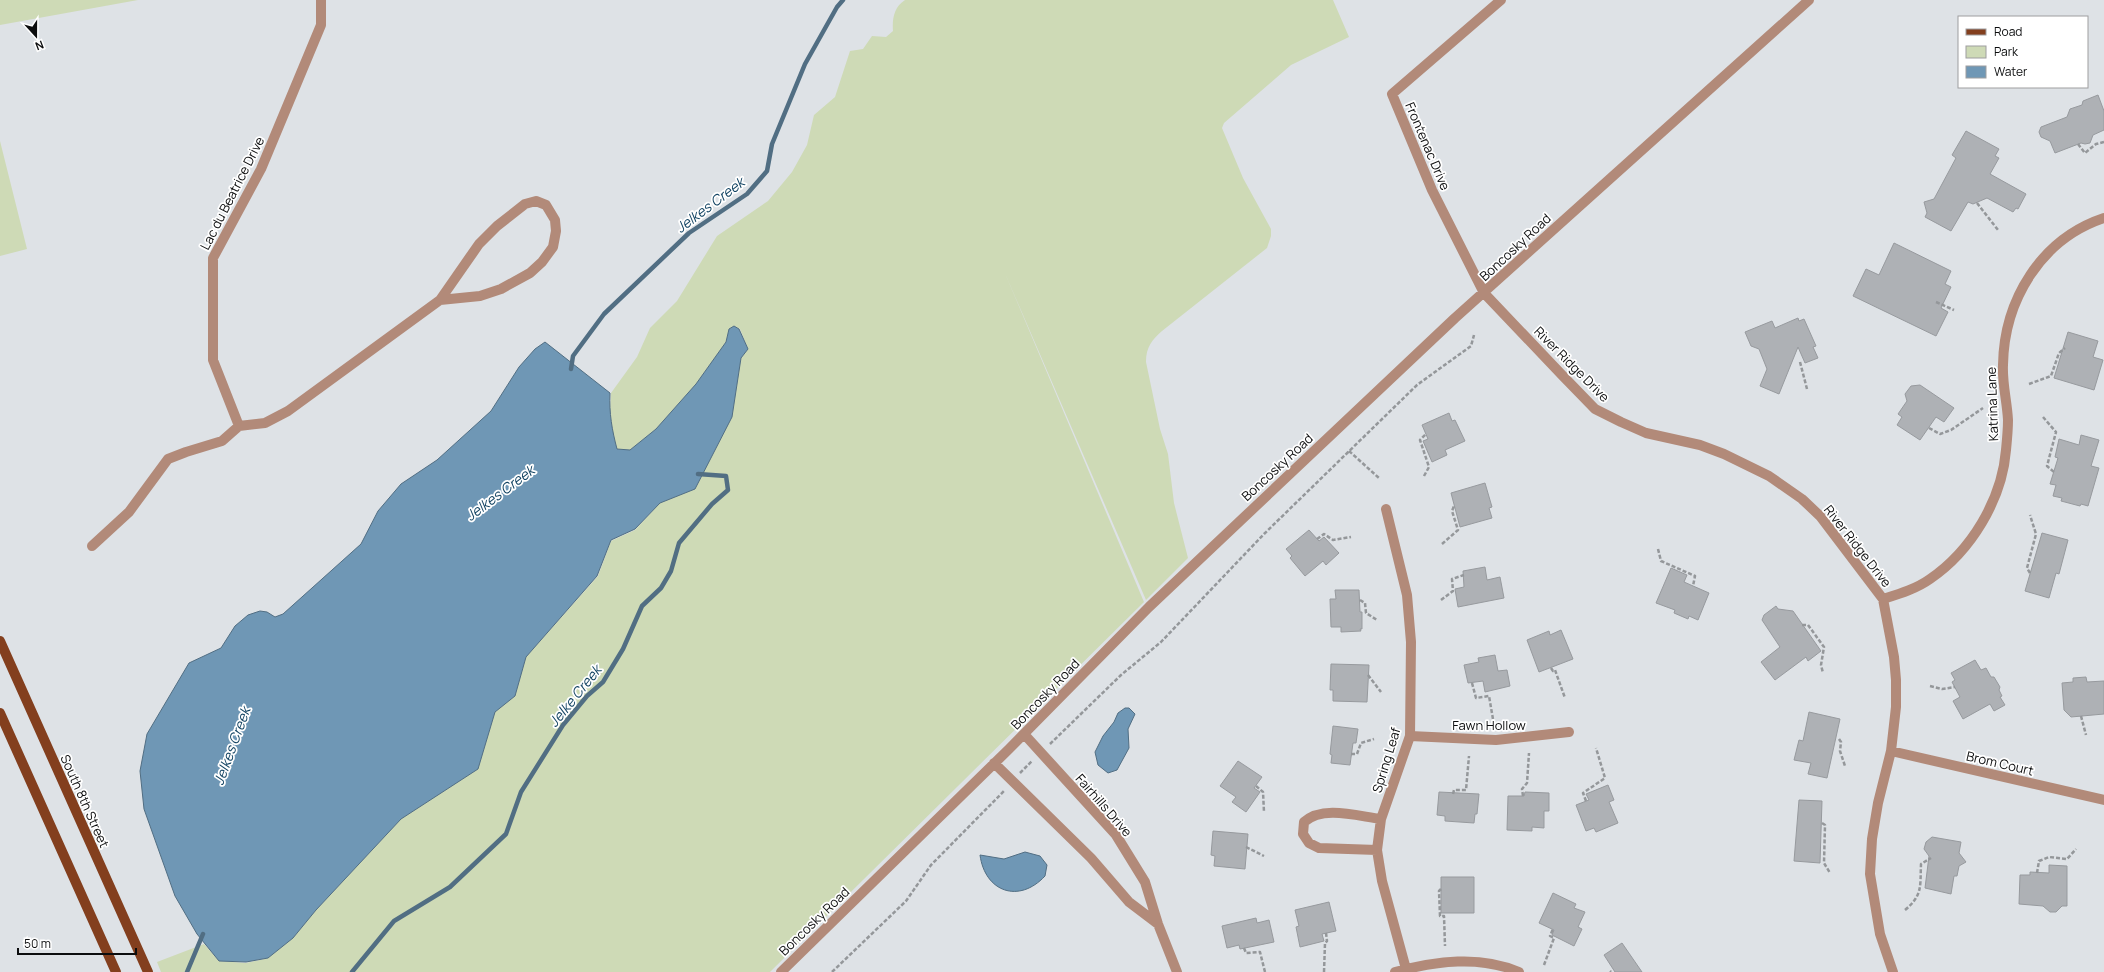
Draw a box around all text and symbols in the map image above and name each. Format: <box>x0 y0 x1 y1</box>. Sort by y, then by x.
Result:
north arrow <box>16 16 56 56</box>
legend <box>1958 16 2088 88</box>
text: Road <box>1994 23 2022 40</box>
text: N <box>33 37 46 54</box>
text: Park <box>1994 43 2019 60</box>
text: Water <box>1994 63 2028 80</box>
street label: Frontenac Drive <box>1401 99 1455 193</box>
street label: Lac du Beatrice Drive <box>196 133 269 253</box>
water label: Jelkes Creek <box>672 171 750 237</box>
street label: Boncosky Road <box>1475 209 1555 285</box>
street label: River Ridge Drive <box>1530 322 1614 406</box>
street label: Katrina Lane <box>1982 366 2002 442</box>
street label: Boncosky Road <box>1237 429 1317 505</box>
water label: Jelkes Creek <box>462 459 540 525</box>
street label: River Ridge Drive <box>1820 501 1896 591</box>
street label: Boncosky Road <box>1007 655 1083 733</box>
water label: Jelke Creek <box>544 659 607 730</box>
water label: Jelkes Creek <box>209 702 255 787</box>
street label: Fawn Hollow <box>1452 716 1526 734</box>
street label: Spring Leaf <box>1368 725 1405 795</box>
street label: Brom Court <box>1965 747 2035 779</box>
street label: South 8th Street <box>56 752 114 850</box>
street label: Fairhills Drive <box>1072 770 1137 841</box>
street label: Boncosky Road <box>775 883 853 959</box>
scale bar <box>18 930 136 956</box>
text: 50 m <box>24 935 51 952</box>

